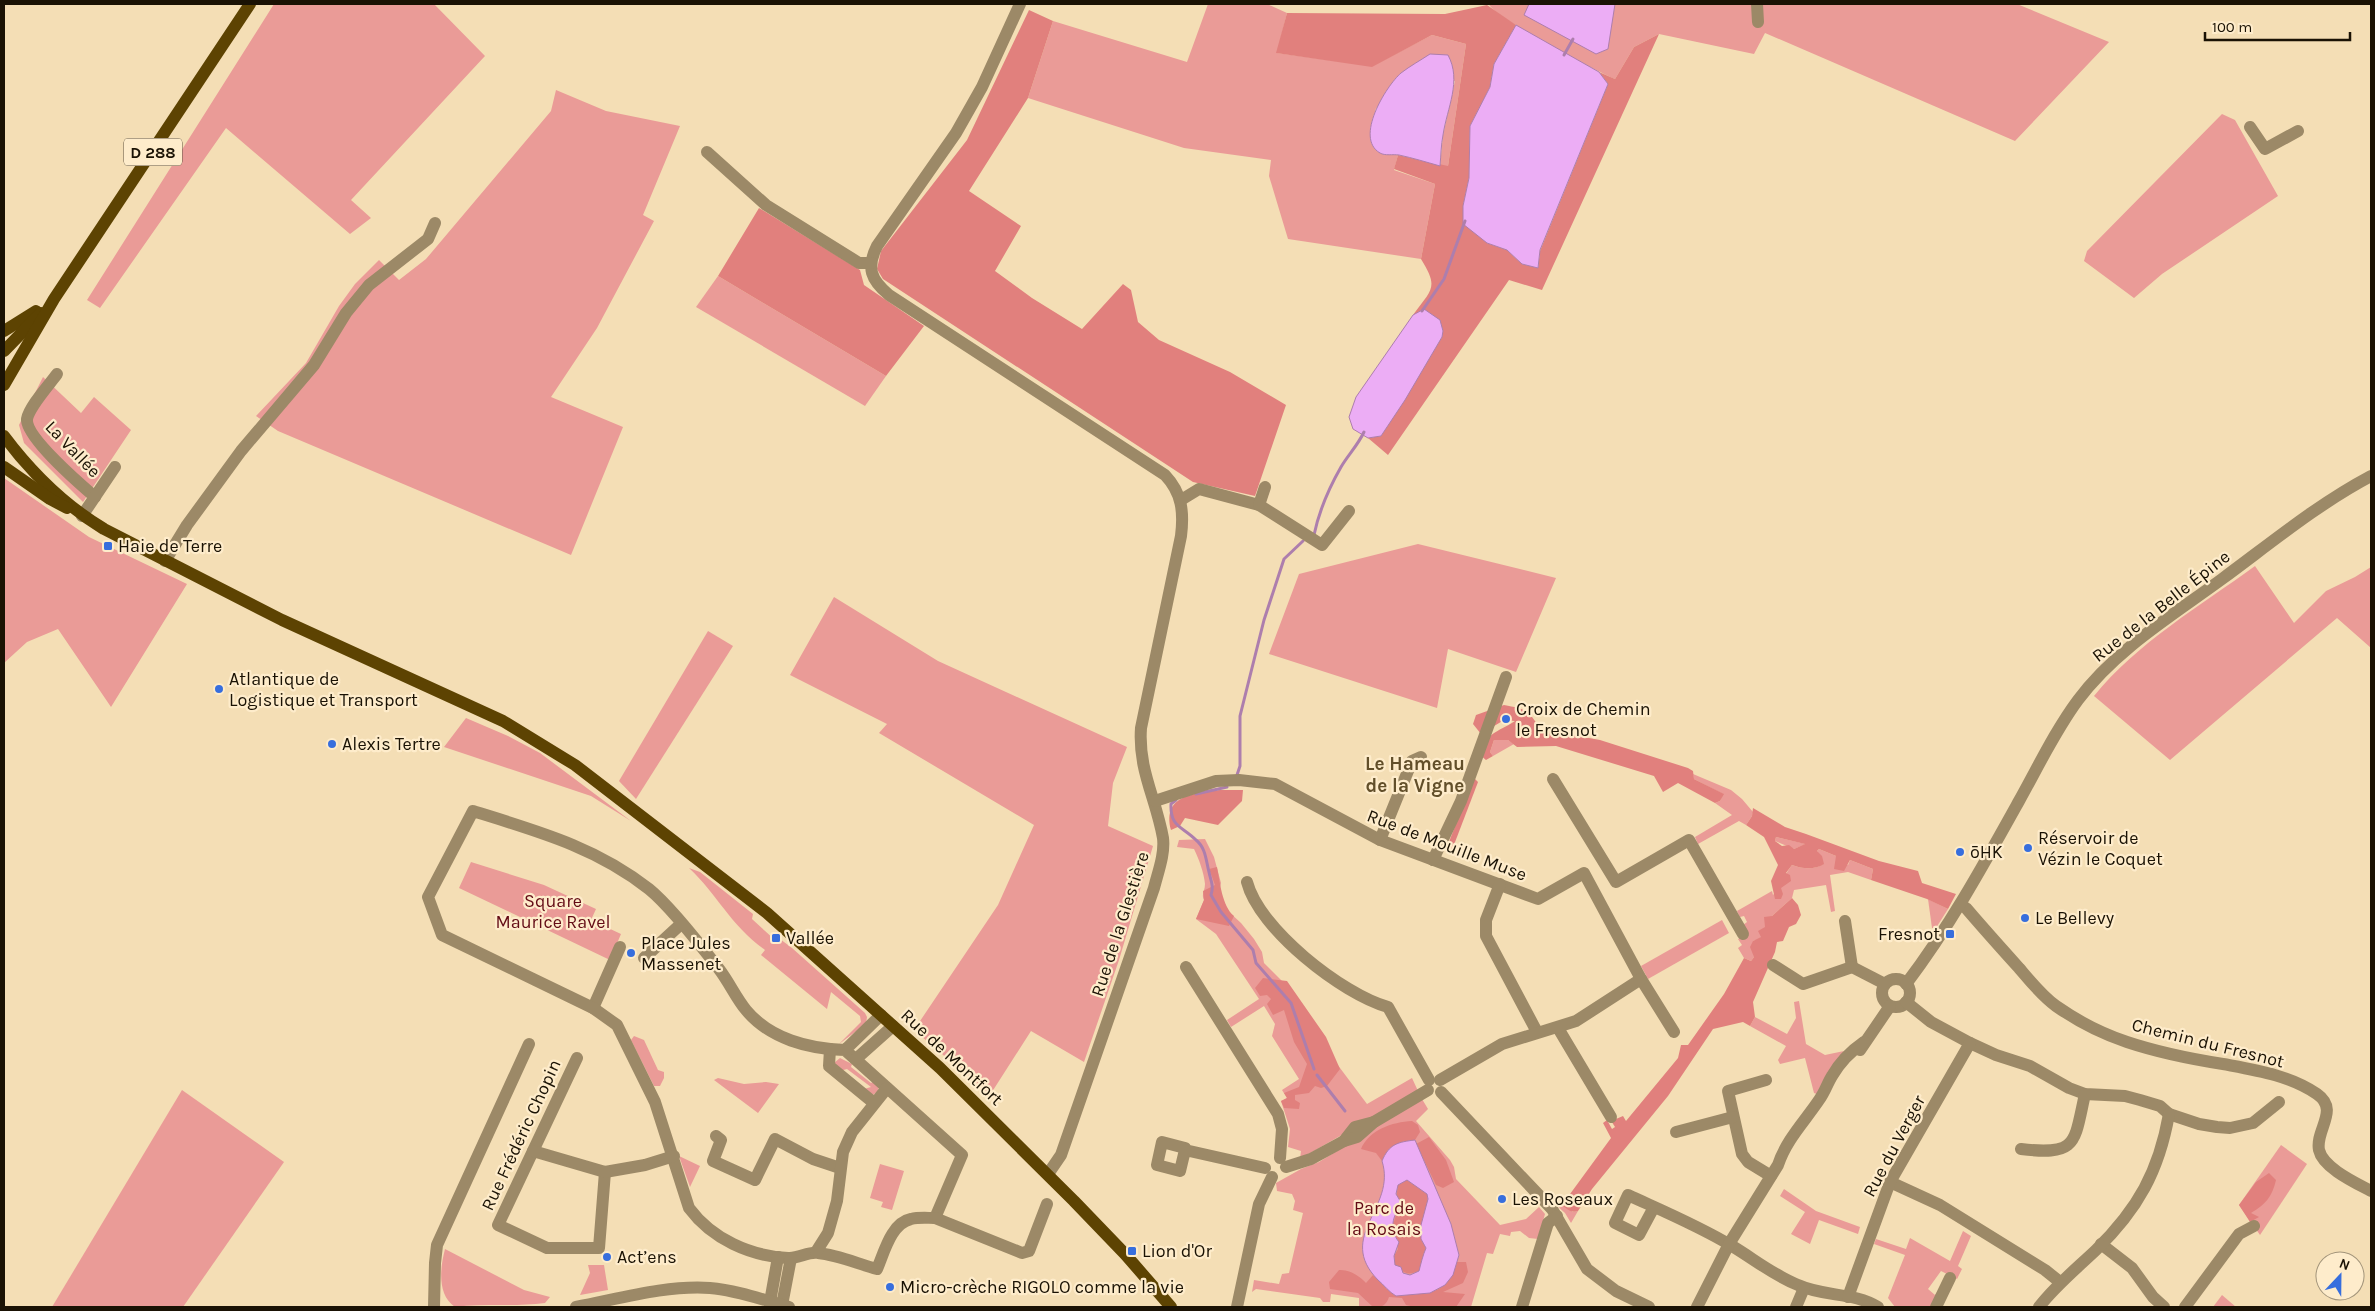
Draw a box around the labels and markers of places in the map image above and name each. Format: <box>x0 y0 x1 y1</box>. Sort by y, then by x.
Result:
place label: Haie de Terre <box>118 535 222 557</box>
marker: Haie de Terre <box>102 540 114 552</box>
place label: Atlantique de Logistique et Transport <box>229 668 418 711</box>
marker: Atlantique de Logistique et Transport <box>213 683 225 695</box>
place label: Croix de Chemin le Fresnot <box>1516 698 1651 741</box>
marker: Croix de Chemin le Fresnot <box>1500 713 1512 725</box>
place label: Alexis Tertre <box>342 733 441 755</box>
marker: Alexis Tertre <box>326 738 338 750</box>
place label: Réservoir de Vézin le Coquet <box>2038 827 2163 870</box>
place label: ōHK <box>1970 841 2003 863</box>
marker: Réservoir de Vézin le Coquet <box>2022 842 2034 854</box>
marker: ōHK <box>1954 846 1966 858</box>
place label: Le Bellevy <box>2035 907 2115 929</box>
marker: Le Bellevy <box>2019 912 2031 924</box>
place label: Fresnot <box>1878 923 1940 945</box>
place label: Vallée <box>786 927 834 949</box>
marker: Fresnot <box>1944 928 1956 940</box>
place label: Place Jules Massenet <box>641 932 731 975</box>
marker: Vallée <box>770 932 782 944</box>
marker: Place Jules Massenet <box>625 947 637 959</box>
place label: Les Roseaux <box>1512 1188 1613 1210</box>
marker: Les Roseaux <box>1496 1193 1508 1205</box>
place label: Lion d'Or <box>1142 1240 1212 1262</box>
marker: Lion d'Or <box>1126 1245 1138 1257</box>
place label: Act’ens <box>617 1246 677 1268</box>
marker: Act’ens <box>601 1251 613 1263</box>
place label: Micro-crèche RIGOLO comme la vie <box>900 1276 1184 1298</box>
marker: Micro-crèche RIGOLO comme la vie <box>884 1281 896 1293</box>

